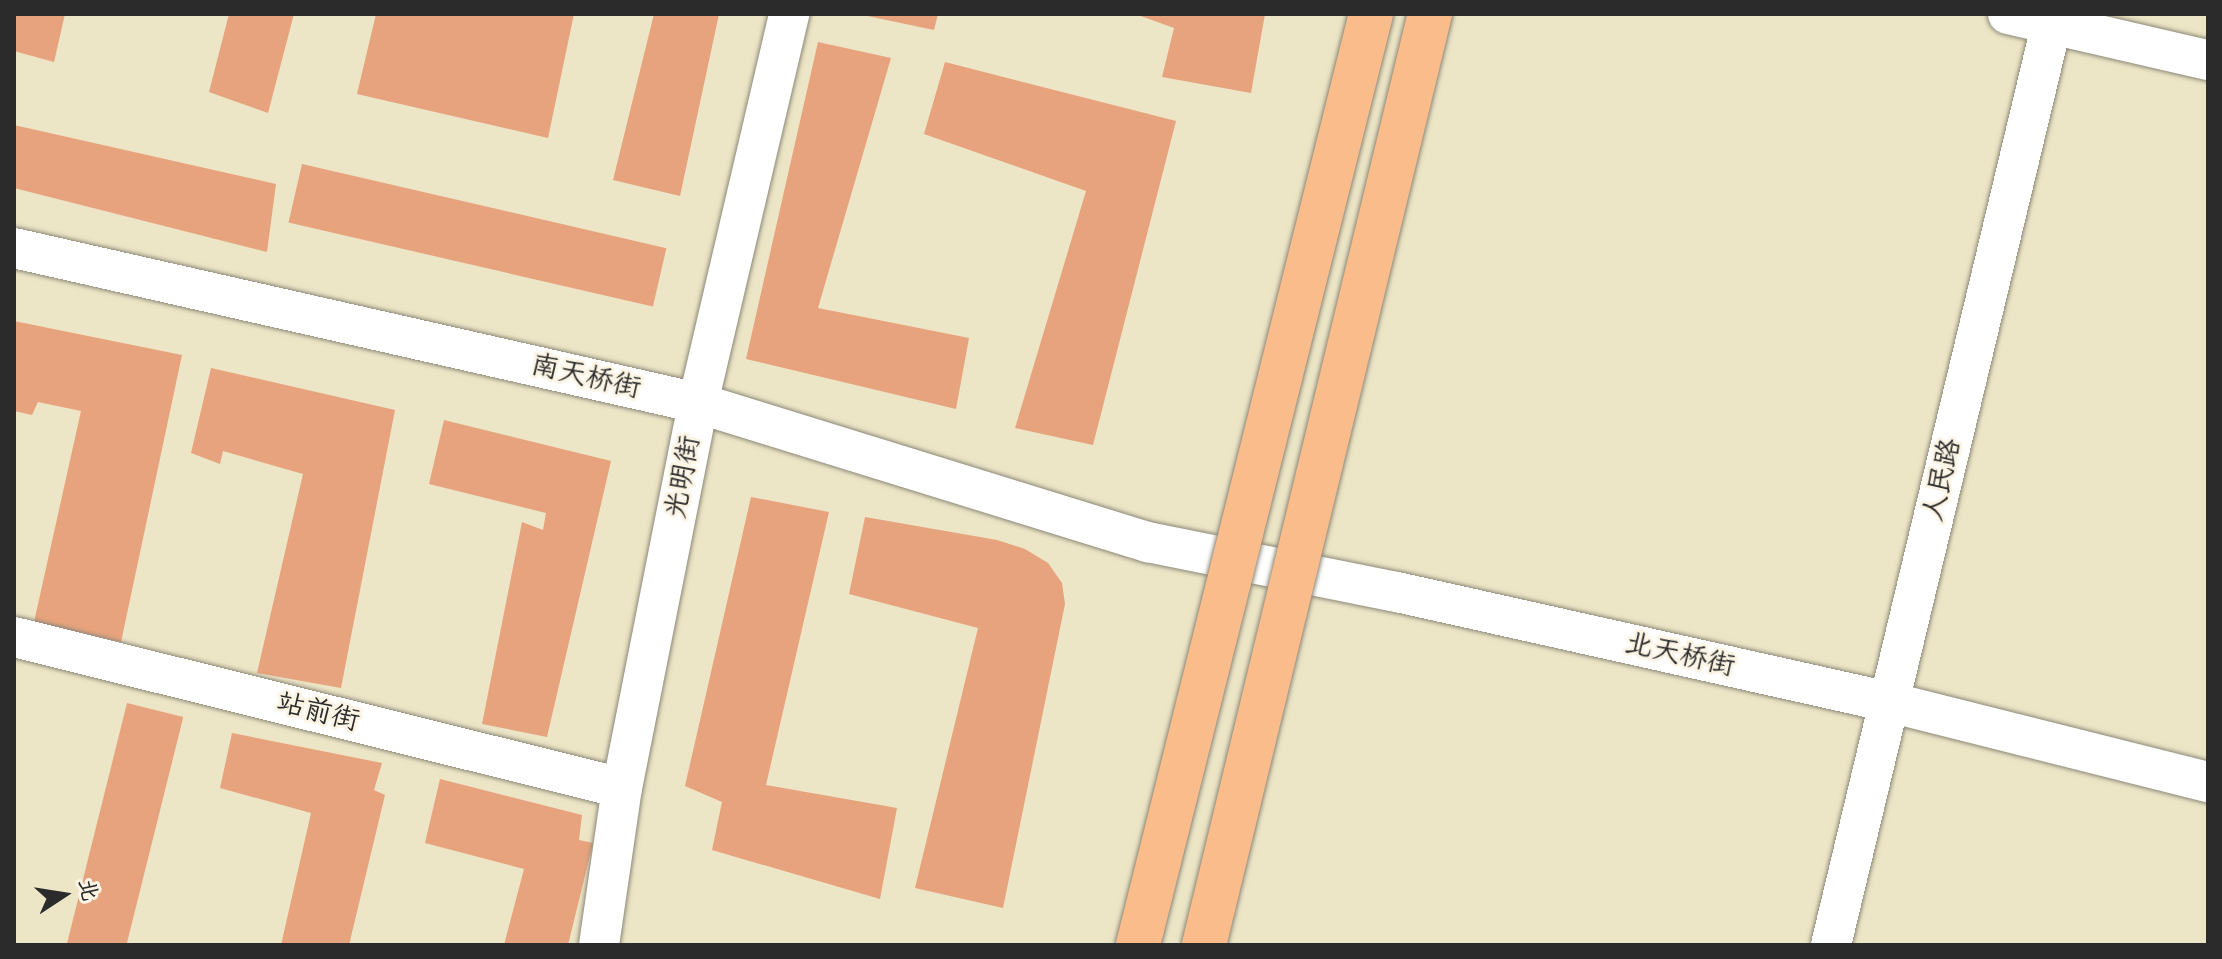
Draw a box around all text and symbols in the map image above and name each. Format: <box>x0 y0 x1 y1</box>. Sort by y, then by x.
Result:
street label: 南天桥街 <box>528 348 644 406</box>
street label: 光明街 <box>658 433 708 521</box>
street label: 人民路 <box>1916 435 1968 525</box>
street label: 北天桥街 <box>1622 626 1738 684</box>
street label: 站前街 <box>273 686 363 738</box>
north arrow <box>24 855 104 935</box>
text: 北 <box>72 876 103 903</box>

